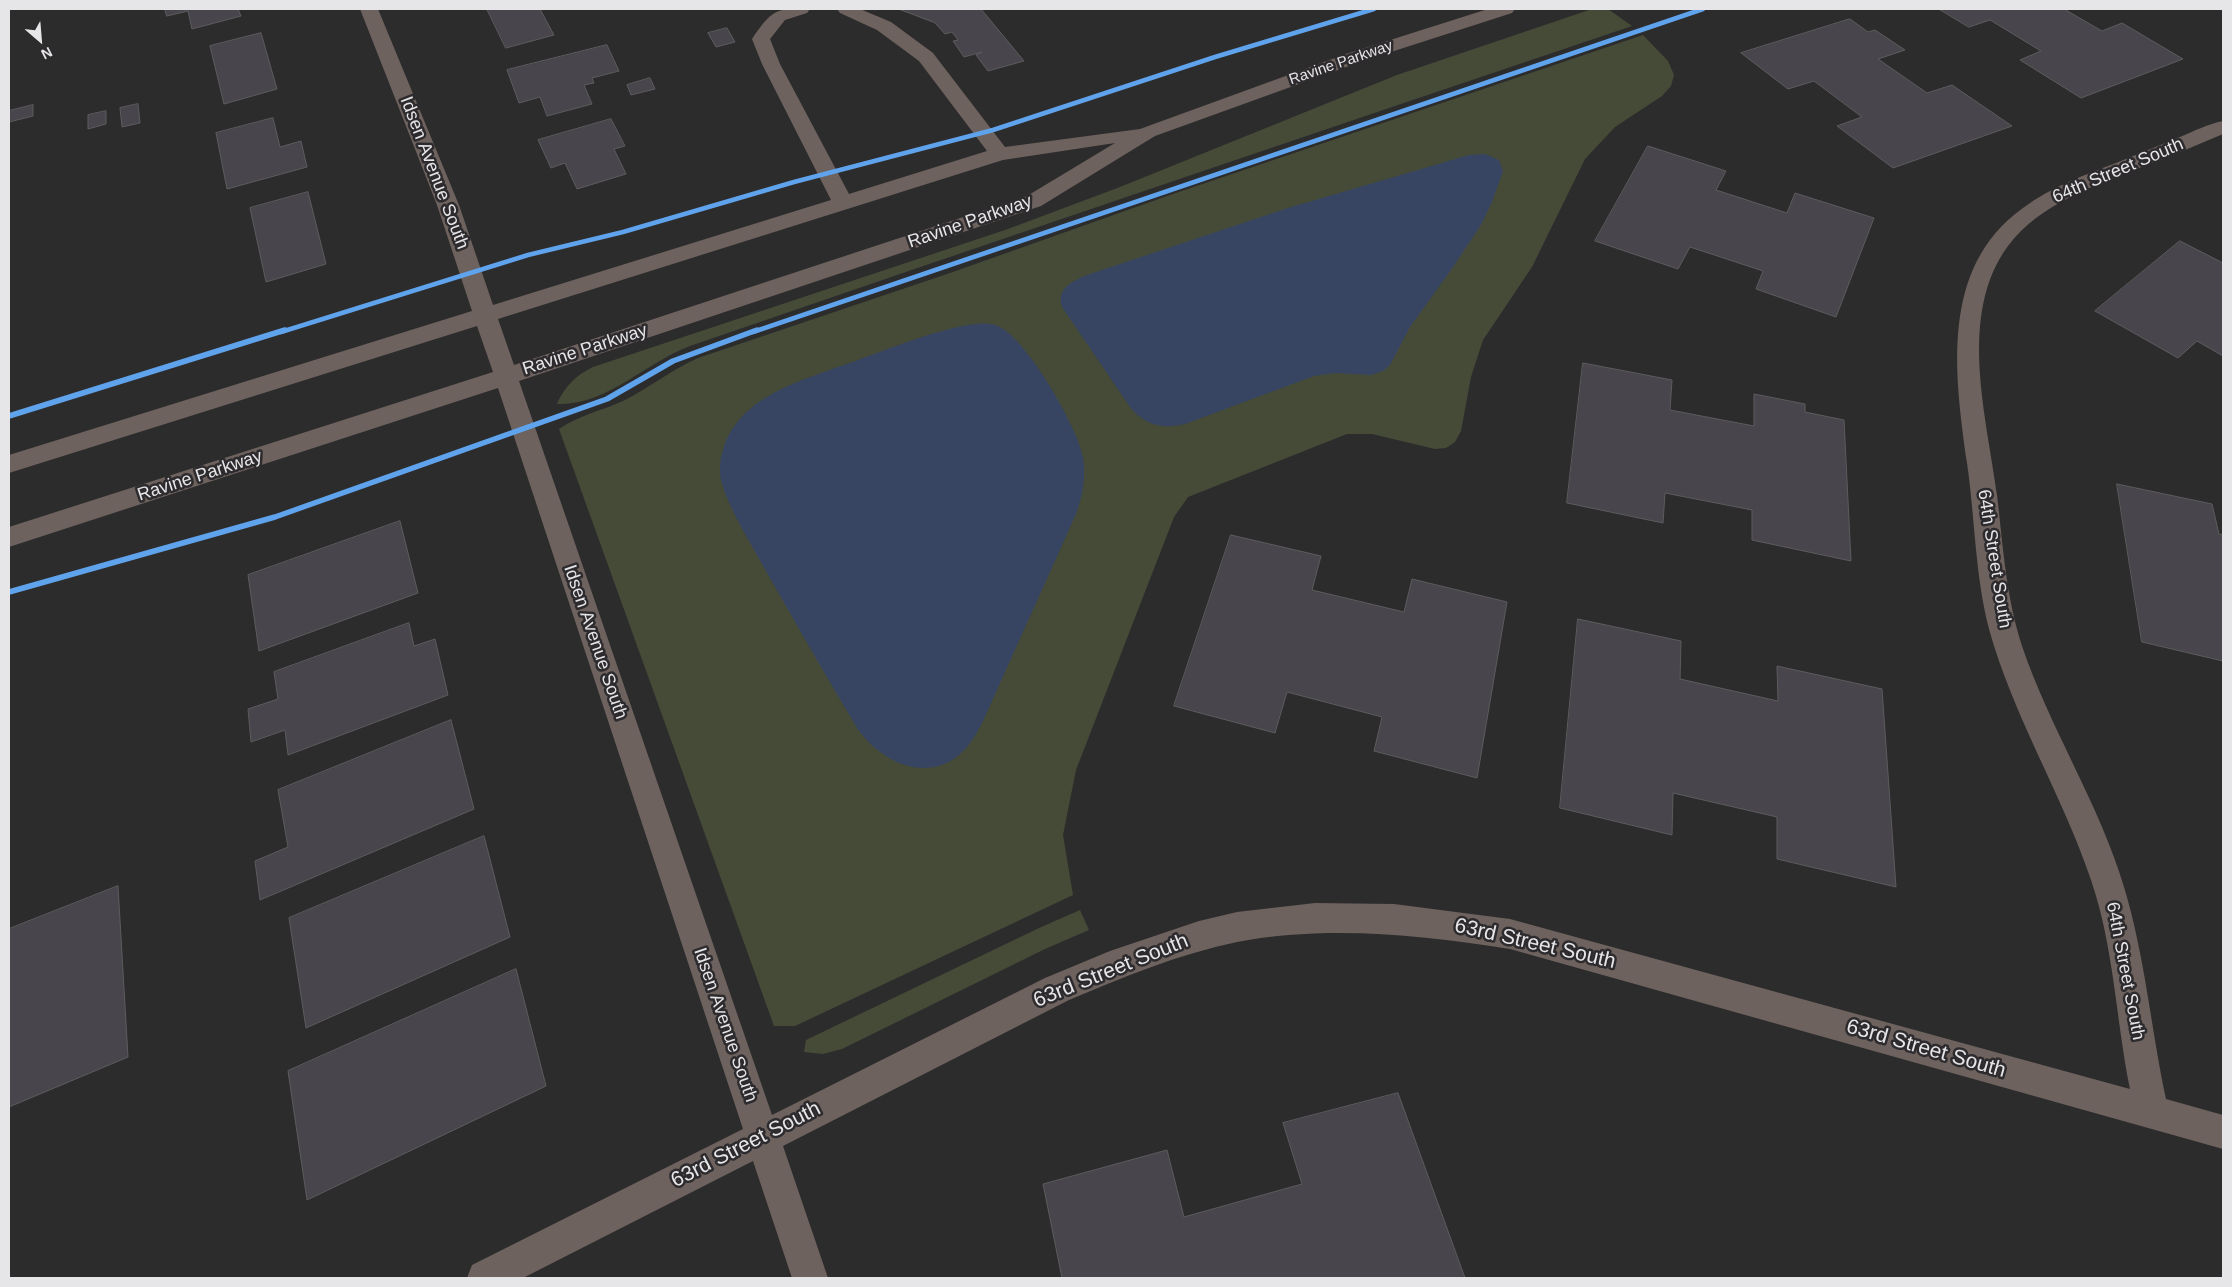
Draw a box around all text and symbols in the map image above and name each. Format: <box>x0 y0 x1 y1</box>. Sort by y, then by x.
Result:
north arrow <box>15 15 65 65</box>
street label: Ravine Parkway <box>1287 37 1395 89</box>
text: N <box>39 44 55 63</box>
street label: Idsen Avenue South <box>395 94 473 252</box>
street label: 64th Street South <box>2049 134 2187 208</box>
street label: Ravine Parkway <box>905 191 1035 253</box>
street label: Ravine Parkway <box>520 320 650 380</box>
street label: Ravine Parkway <box>135 446 265 506</box>
street label: 64th Street South <box>1972 488 2016 630</box>
street label: Idsen Avenue South <box>558 562 632 722</box>
street label: 64th Street South <box>2101 900 2149 1042</box>
street label: 63rd Street South <box>1452 913 1618 975</box>
street label: 63rd Street South <box>1030 928 1192 1014</box>
street label: Idsen Avenue South <box>688 945 762 1105</box>
street label: 63rd Street South <box>1843 1014 2009 1084</box>
street label: 63rd Street South <box>667 1096 825 1194</box>

